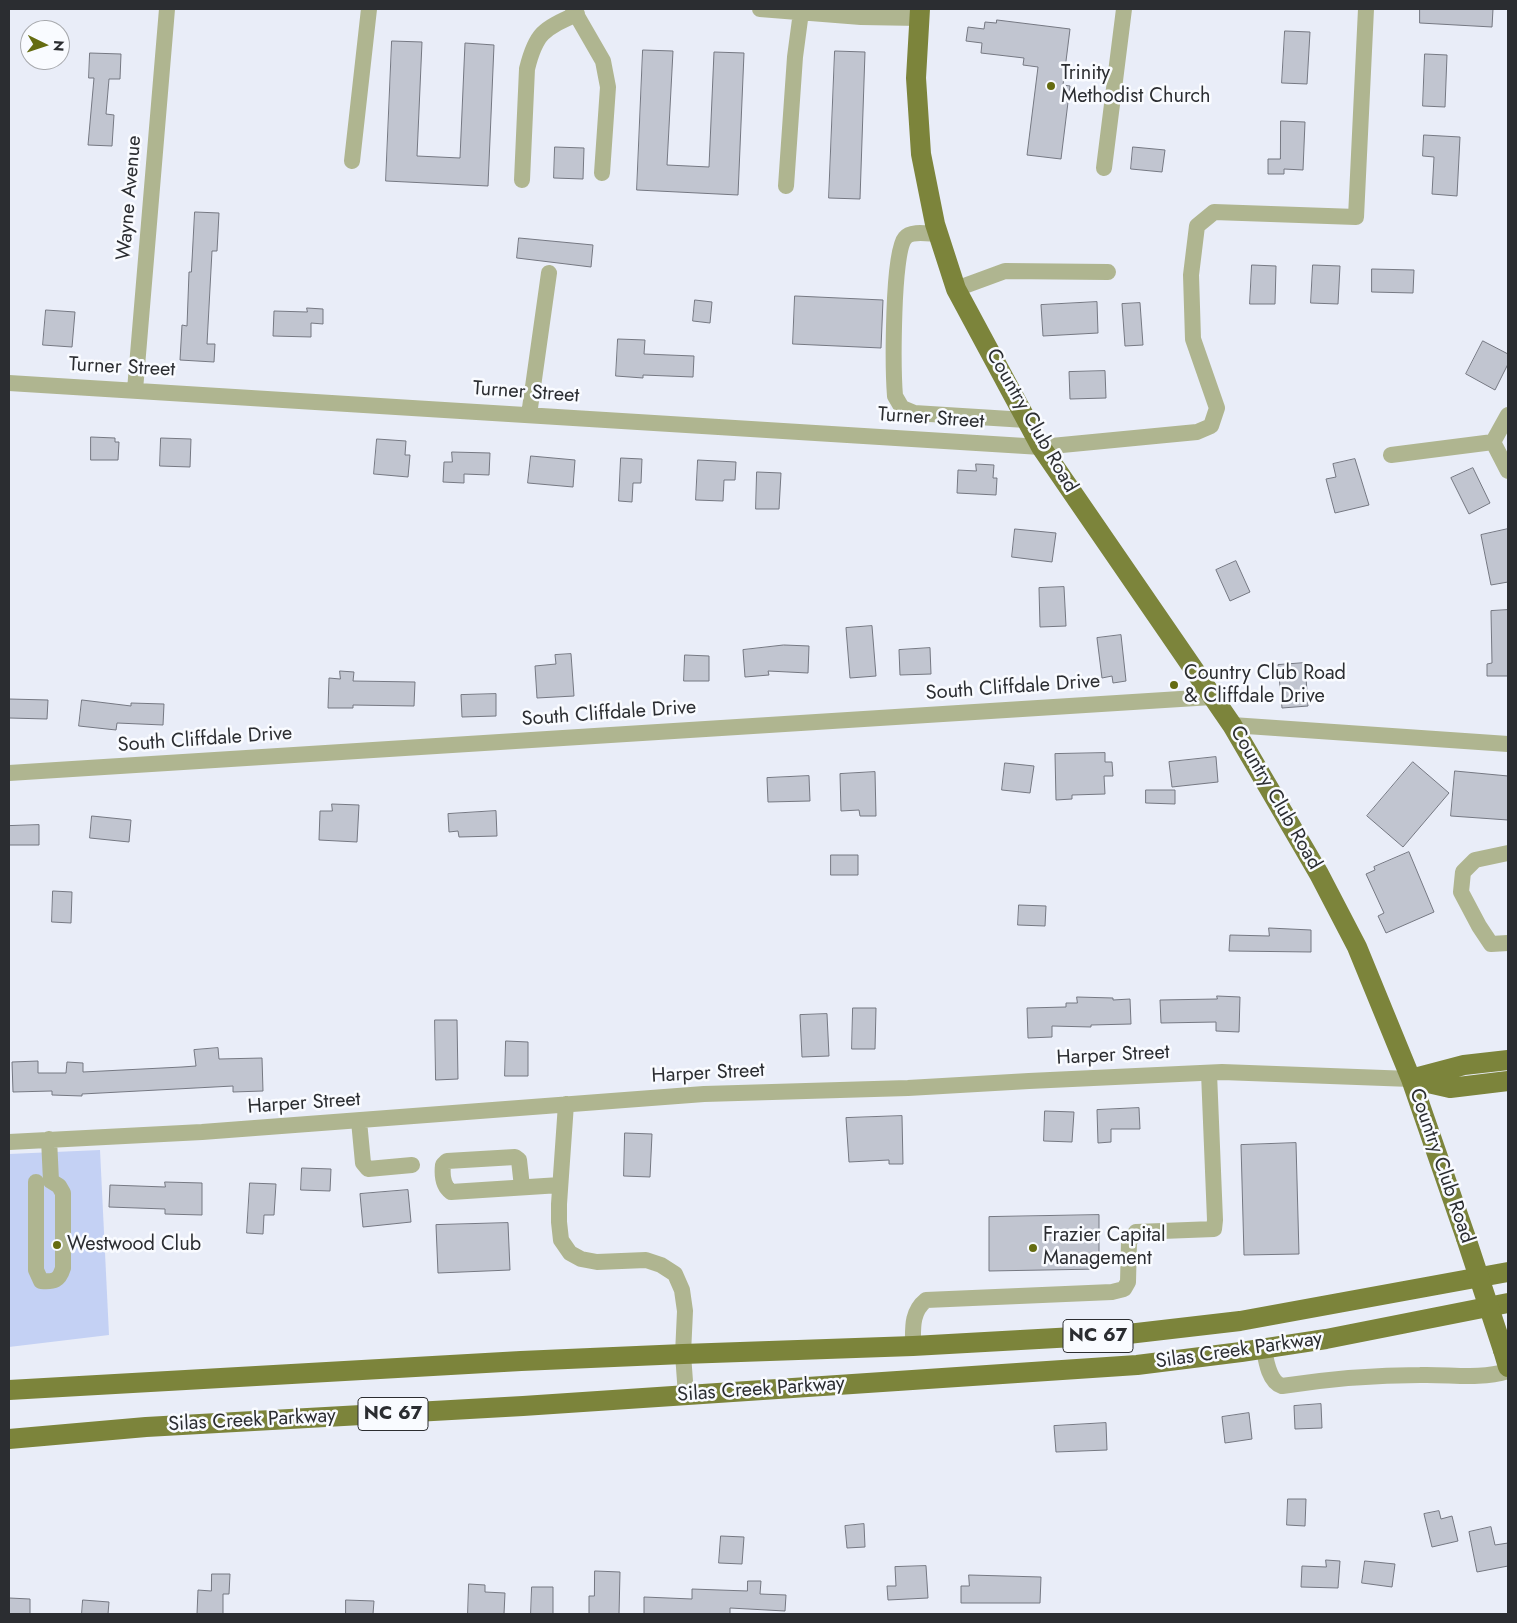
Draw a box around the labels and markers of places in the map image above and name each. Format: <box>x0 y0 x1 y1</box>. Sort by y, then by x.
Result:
place label: Trinity Methodist Church <box>1061 62 1210 109</box>
marker: Trinity Methodist Church <box>1045 80 1057 92</box>
place label: Country Club Road & Cliffdale Drive <box>1184 662 1346 709</box>
marker: Country Club Road & Cliffdale Drive <box>1168 679 1180 691</box>
place label: Frazier Capital Management <box>1043 1224 1166 1271</box>
place label: Westwood Club <box>67 1233 201 1257</box>
marker: Westwood Club <box>51 1239 63 1251</box>
marker: Frazier Capital Management <box>1027 1242 1039 1254</box>

